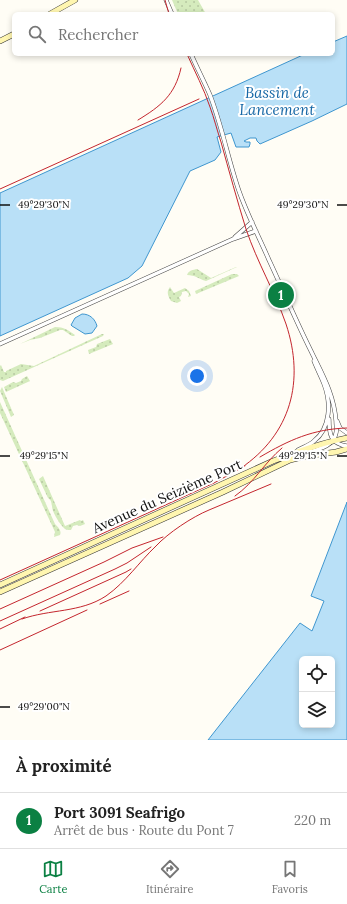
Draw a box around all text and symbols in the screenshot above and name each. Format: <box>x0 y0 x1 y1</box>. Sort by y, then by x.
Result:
search box <box>12 12 335 56</box>
icon: search <box>26 23 48 45</box>
text: Rechercher <box>58 25 138 44</box>
water label: Bassin de Lancement <box>239 83 315 119</box>
text: 49°29'30"N <box>18 198 70 211</box>
text: 49°29'30"N <box>277 198 329 211</box>
pin: 1 <box>268 280 294 310</box>
your location <box>187 366 207 386</box>
text: 49°29'15"N <box>20 449 69 462</box>
text: 49°29'15"N <box>279 449 328 462</box>
street label: Avenue du Seizième Port <box>89 455 245 538</box>
map controls <box>299 656 335 728</box>
button: locate <box>299 656 335 692</box>
button: layers <box>299 692 335 728</box>
text: 49°29'00"N <box>18 700 70 713</box>
text: À proximité <box>16 755 112 777</box>
text: Port 3091 Seafrigo <box>54 803 185 822</box>
text: 1 <box>26 812 32 829</box>
text: 220 m <box>294 812 331 829</box>
text: Arrêt de bus · Route du Pont 7 <box>54 822 234 839</box>
tab: Carte <box>39 858 68 896</box>
tab: Itinéraire <box>146 858 194 896</box>
tab: Favoris <box>272 858 308 896</box>

